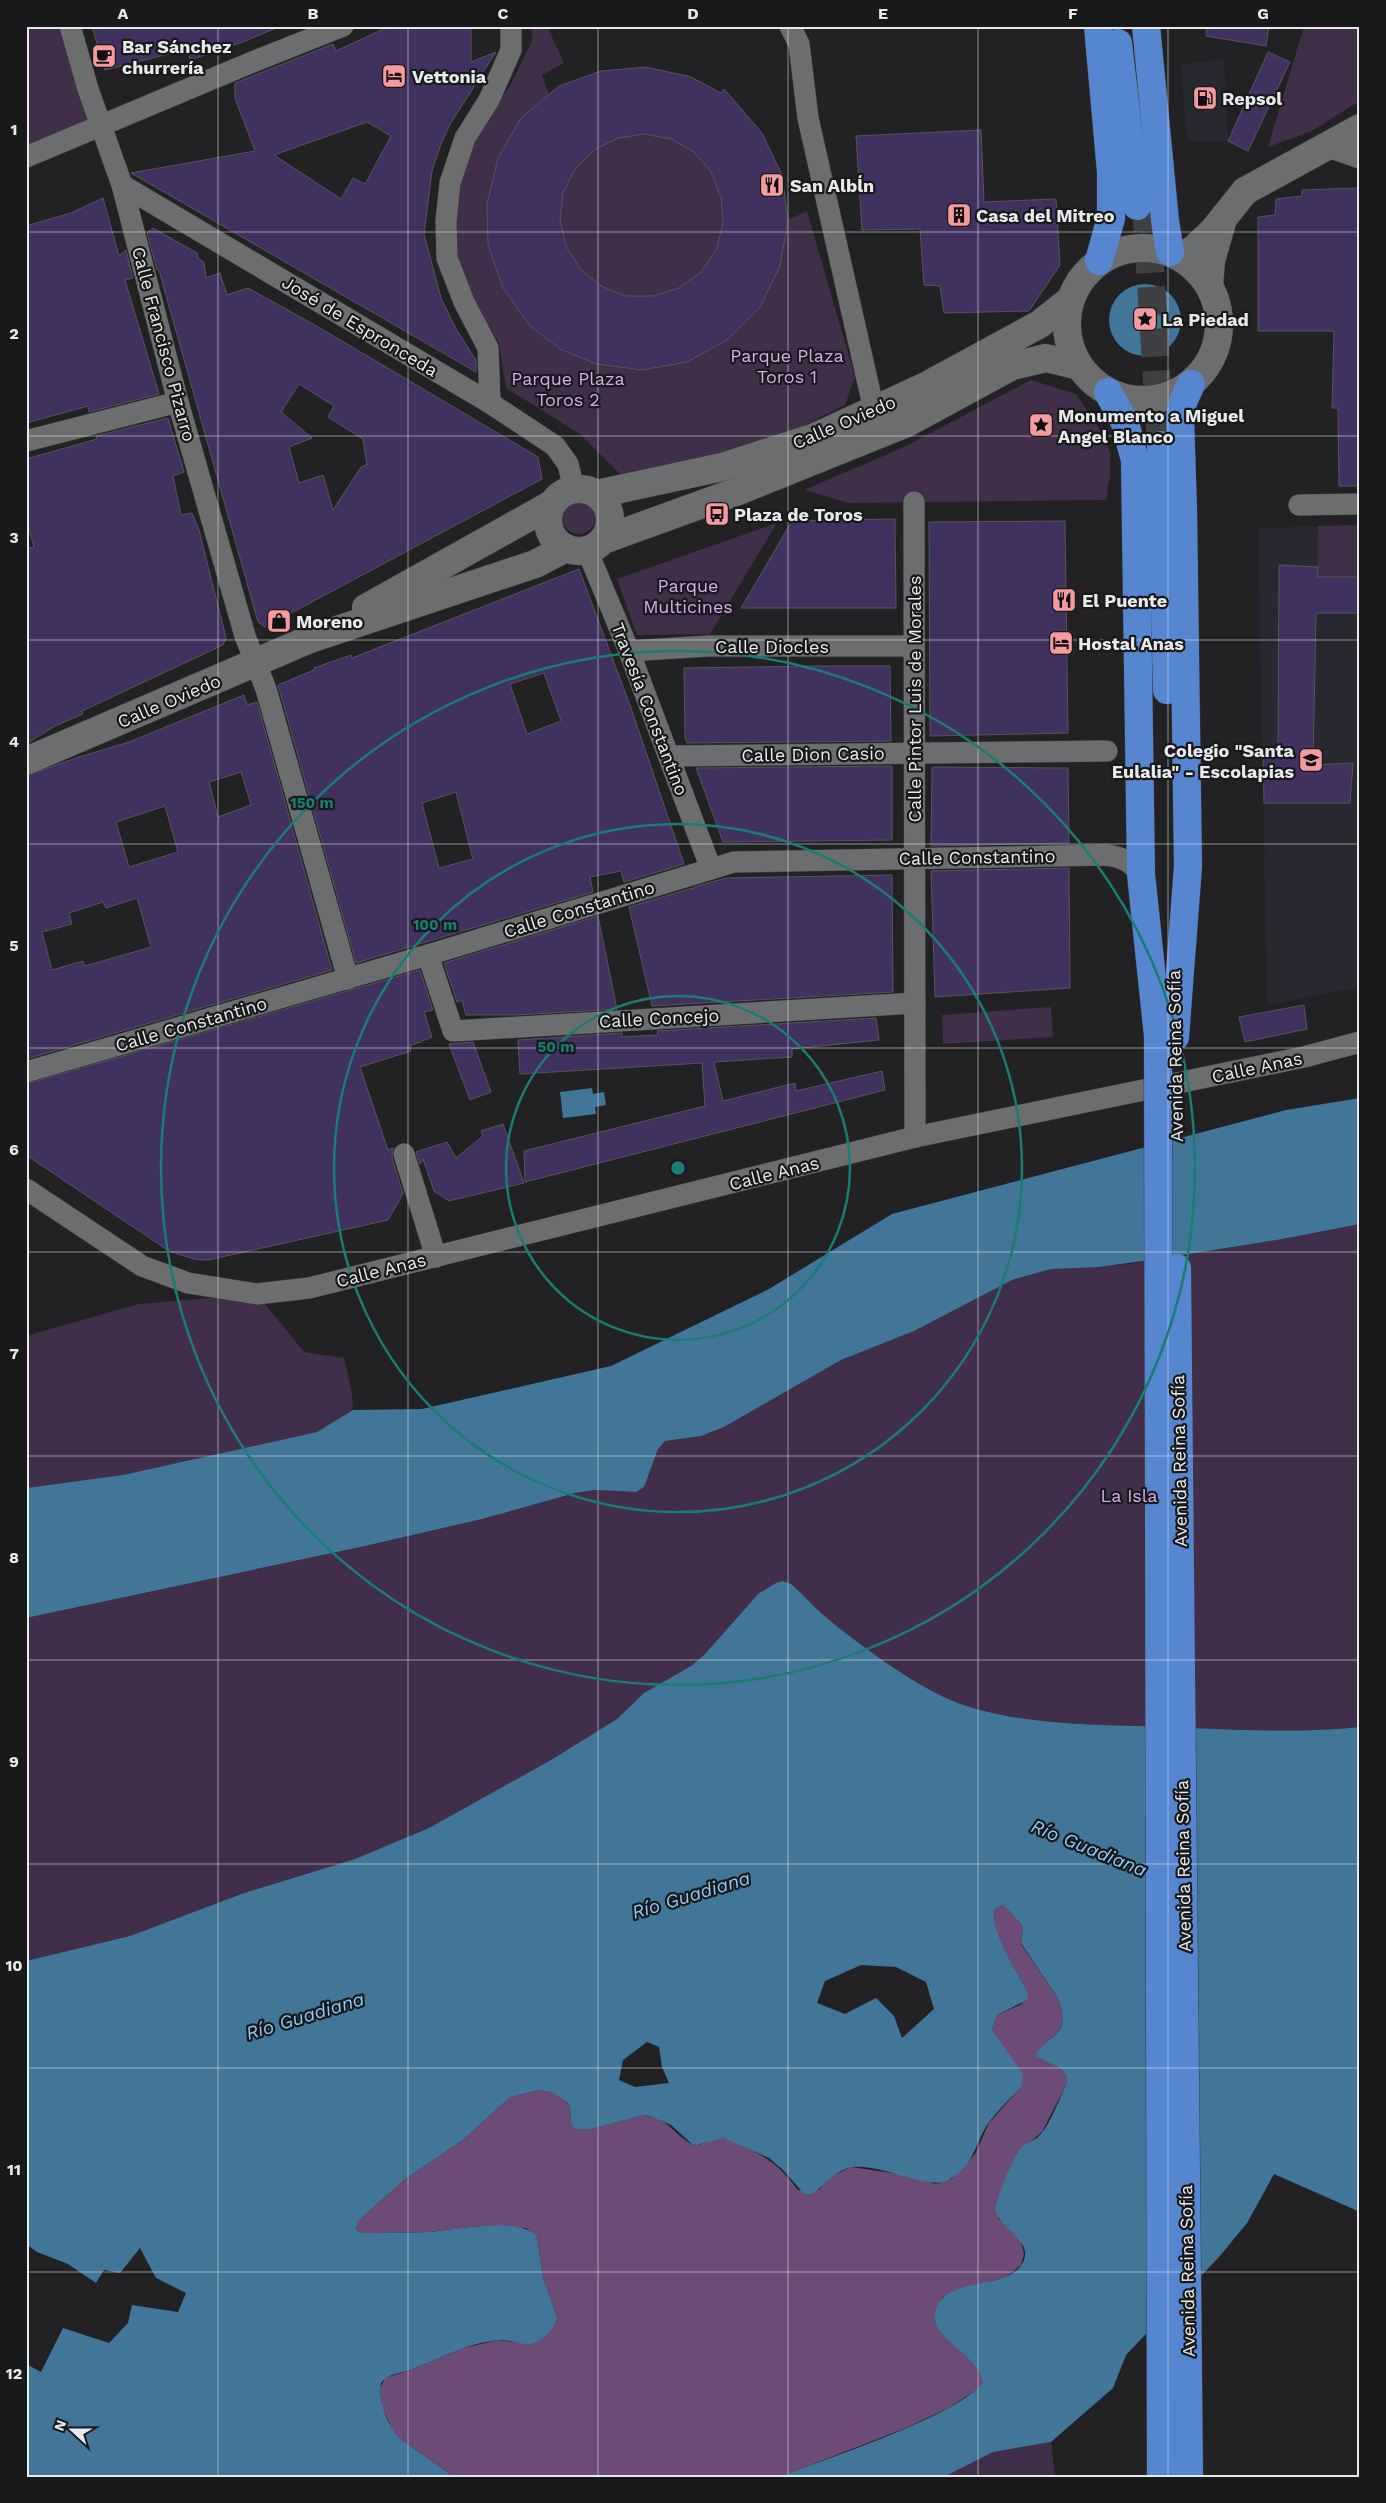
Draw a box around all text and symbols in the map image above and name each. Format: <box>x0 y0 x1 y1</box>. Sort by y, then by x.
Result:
text: A <box>118 4 129 23</box>
text: B <box>308 4 319 23</box>
text: C <box>498 4 509 23</box>
text: D <box>687 4 699 23</box>
text: E <box>878 4 888 23</box>
text: F <box>1068 4 1078 23</box>
text: G <box>1257 4 1269 23</box>
place label: Bar Sánchez churrería <box>122 36 232 78</box>
cafe icon: Bar Sánchez churrería <box>91 43 117 69</box>
hotel icon: Vettonia <box>381 63 407 89</box>
place label: Vettonia <box>412 66 487 87</box>
fuel station icon: Repsol <box>1192 85 1218 111</box>
place label: Repsol <box>1222 88 1282 109</box>
text: 1 <box>11 120 17 139</box>
restaurant icon: San Albĺn <box>759 172 785 198</box>
place label: San Albĺn <box>790 175 874 196</box>
building icon: Casa del Mitreo <box>946 202 972 228</box>
place label: Casa del Mitreo <box>976 205 1115 226</box>
street label: Calle Francisco Pizarro <box>128 244 200 444</box>
street label: José de Espronceda <box>278 271 442 381</box>
place icon: La Piedad <box>1132 306 1158 332</box>
place label: La Piedad <box>1162 309 1249 330</box>
text: 2 <box>9 324 19 343</box>
park label: Parque Plaza Toros 1 <box>730 345 844 387</box>
park label: Parque Plaza Toros 2 <box>511 368 625 410</box>
street label: Calle Oviedo <box>789 391 899 453</box>
place label: Monumento a Miguel Angel Blanco <box>1058 405 1244 447</box>
place icon: Monumento a Miguel Angel Blanco <box>1028 412 1054 438</box>
bus stop icon: Plaza de Toros <box>704 501 730 527</box>
place label: Plaza de Toros <box>734 504 863 525</box>
text: 3 <box>9 528 19 547</box>
park label: Parque Multicines <box>643 575 733 617</box>
street label: Calle Pintor Luis de Morales <box>904 576 925 822</box>
restaurant icon: El Puente <box>1051 587 1077 613</box>
place label: El Puente <box>1082 590 1167 611</box>
shop icon: Moreno <box>266 608 292 634</box>
place label: Moreno <box>296 611 363 632</box>
street label: Travesía Constantino <box>607 620 693 798</box>
hotel icon: Hostal Anas <box>1048 630 1074 656</box>
place label: Hostal Anas <box>1078 633 1184 654</box>
street label: Calle Diocles <box>715 636 829 657</box>
street label: Calle Oviedo <box>114 670 224 732</box>
text: 4 <box>9 732 19 751</box>
place label: Colegio "Santa Eulalia" - Escolapias <box>1112 740 1295 782</box>
street label: Calle Dion Casio <box>741 742 885 766</box>
school or university icon: Colegio "Santa Eulalia" - Escolapias <box>1298 747 1324 773</box>
text: 150 m <box>290 794 334 812</box>
street label: Calle Constantino <box>898 845 1056 869</box>
street label: Calle Constantino <box>501 876 657 942</box>
text: 100 m <box>413 916 457 934</box>
text: 5 <box>9 936 19 955</box>
street label: Avenida Reina Sofía <box>1163 970 1187 1142</box>
street label: Calle Constantino <box>113 992 269 1056</box>
street label: Calle Concejo <box>598 1004 720 1032</box>
text: 50 m <box>538 1038 574 1056</box>
street label: Calle Anas <box>1210 1047 1304 1087</box>
text: 6 <box>9 1140 19 1159</box>
street label: Calle Anas <box>727 1152 821 1194</box>
centre of rings <box>669 1159 687 1177</box>
street label: Calle Anas <box>334 1249 428 1291</box>
text: 7 <box>9 1344 19 1363</box>
street label: Avenida Reina Sofía <box>1167 1375 1191 1547</box>
park label: La Isla <box>1100 1485 1158 1506</box>
text: 8 <box>9 1548 19 1567</box>
text: 9 <box>9 1752 19 1771</box>
street label: Avenida Reina Sofía <box>1171 1780 1195 1952</box>
water label: Río Guadiana <box>1028 1814 1150 1882</box>
water label: Río Guadiana <box>629 1866 753 1924</box>
text: 10 <box>5 1956 23 1975</box>
water label: Río Guadiana <box>243 1987 367 2045</box>
text: 11 <box>7 2160 21 2179</box>
street label: Avenida Reina Sofía <box>1175 2185 1199 2357</box>
text: 12 <box>6 2364 22 2383</box>
north arrow <box>48 2406 98 2456</box>
text: N <box>51 2418 69 2433</box>

